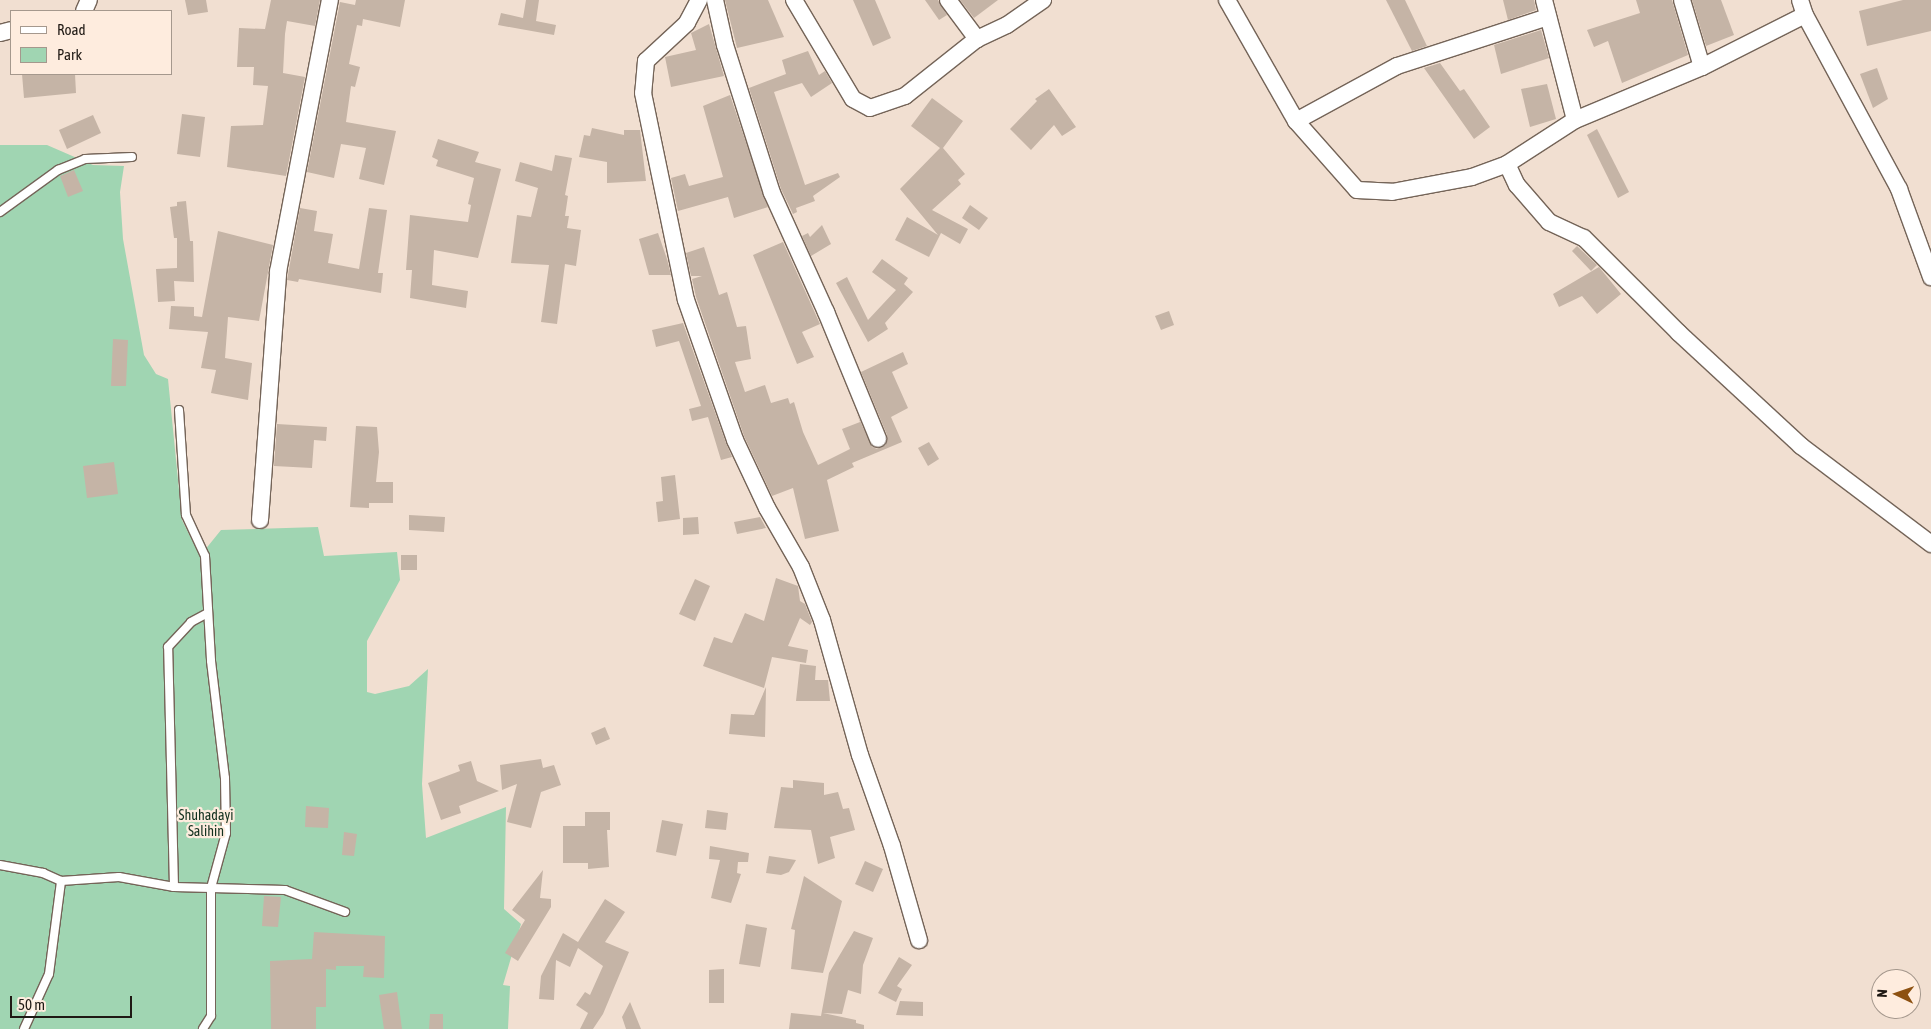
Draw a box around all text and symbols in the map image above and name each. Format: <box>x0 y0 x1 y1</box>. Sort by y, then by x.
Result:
legend <box>10 10 172 75</box>
text: Road <box>57 21 86 38</box>
text: Park <box>57 46 82 63</box>
park label: Shuhadayi Salihin <box>179 807 233 840</box>
north arrow <box>1871 969 1921 1019</box>
scale bar <box>12 986 135 1018</box>
text: N <box>1874 989 1890 998</box>
text: 50 m <box>18 996 45 1013</box>

